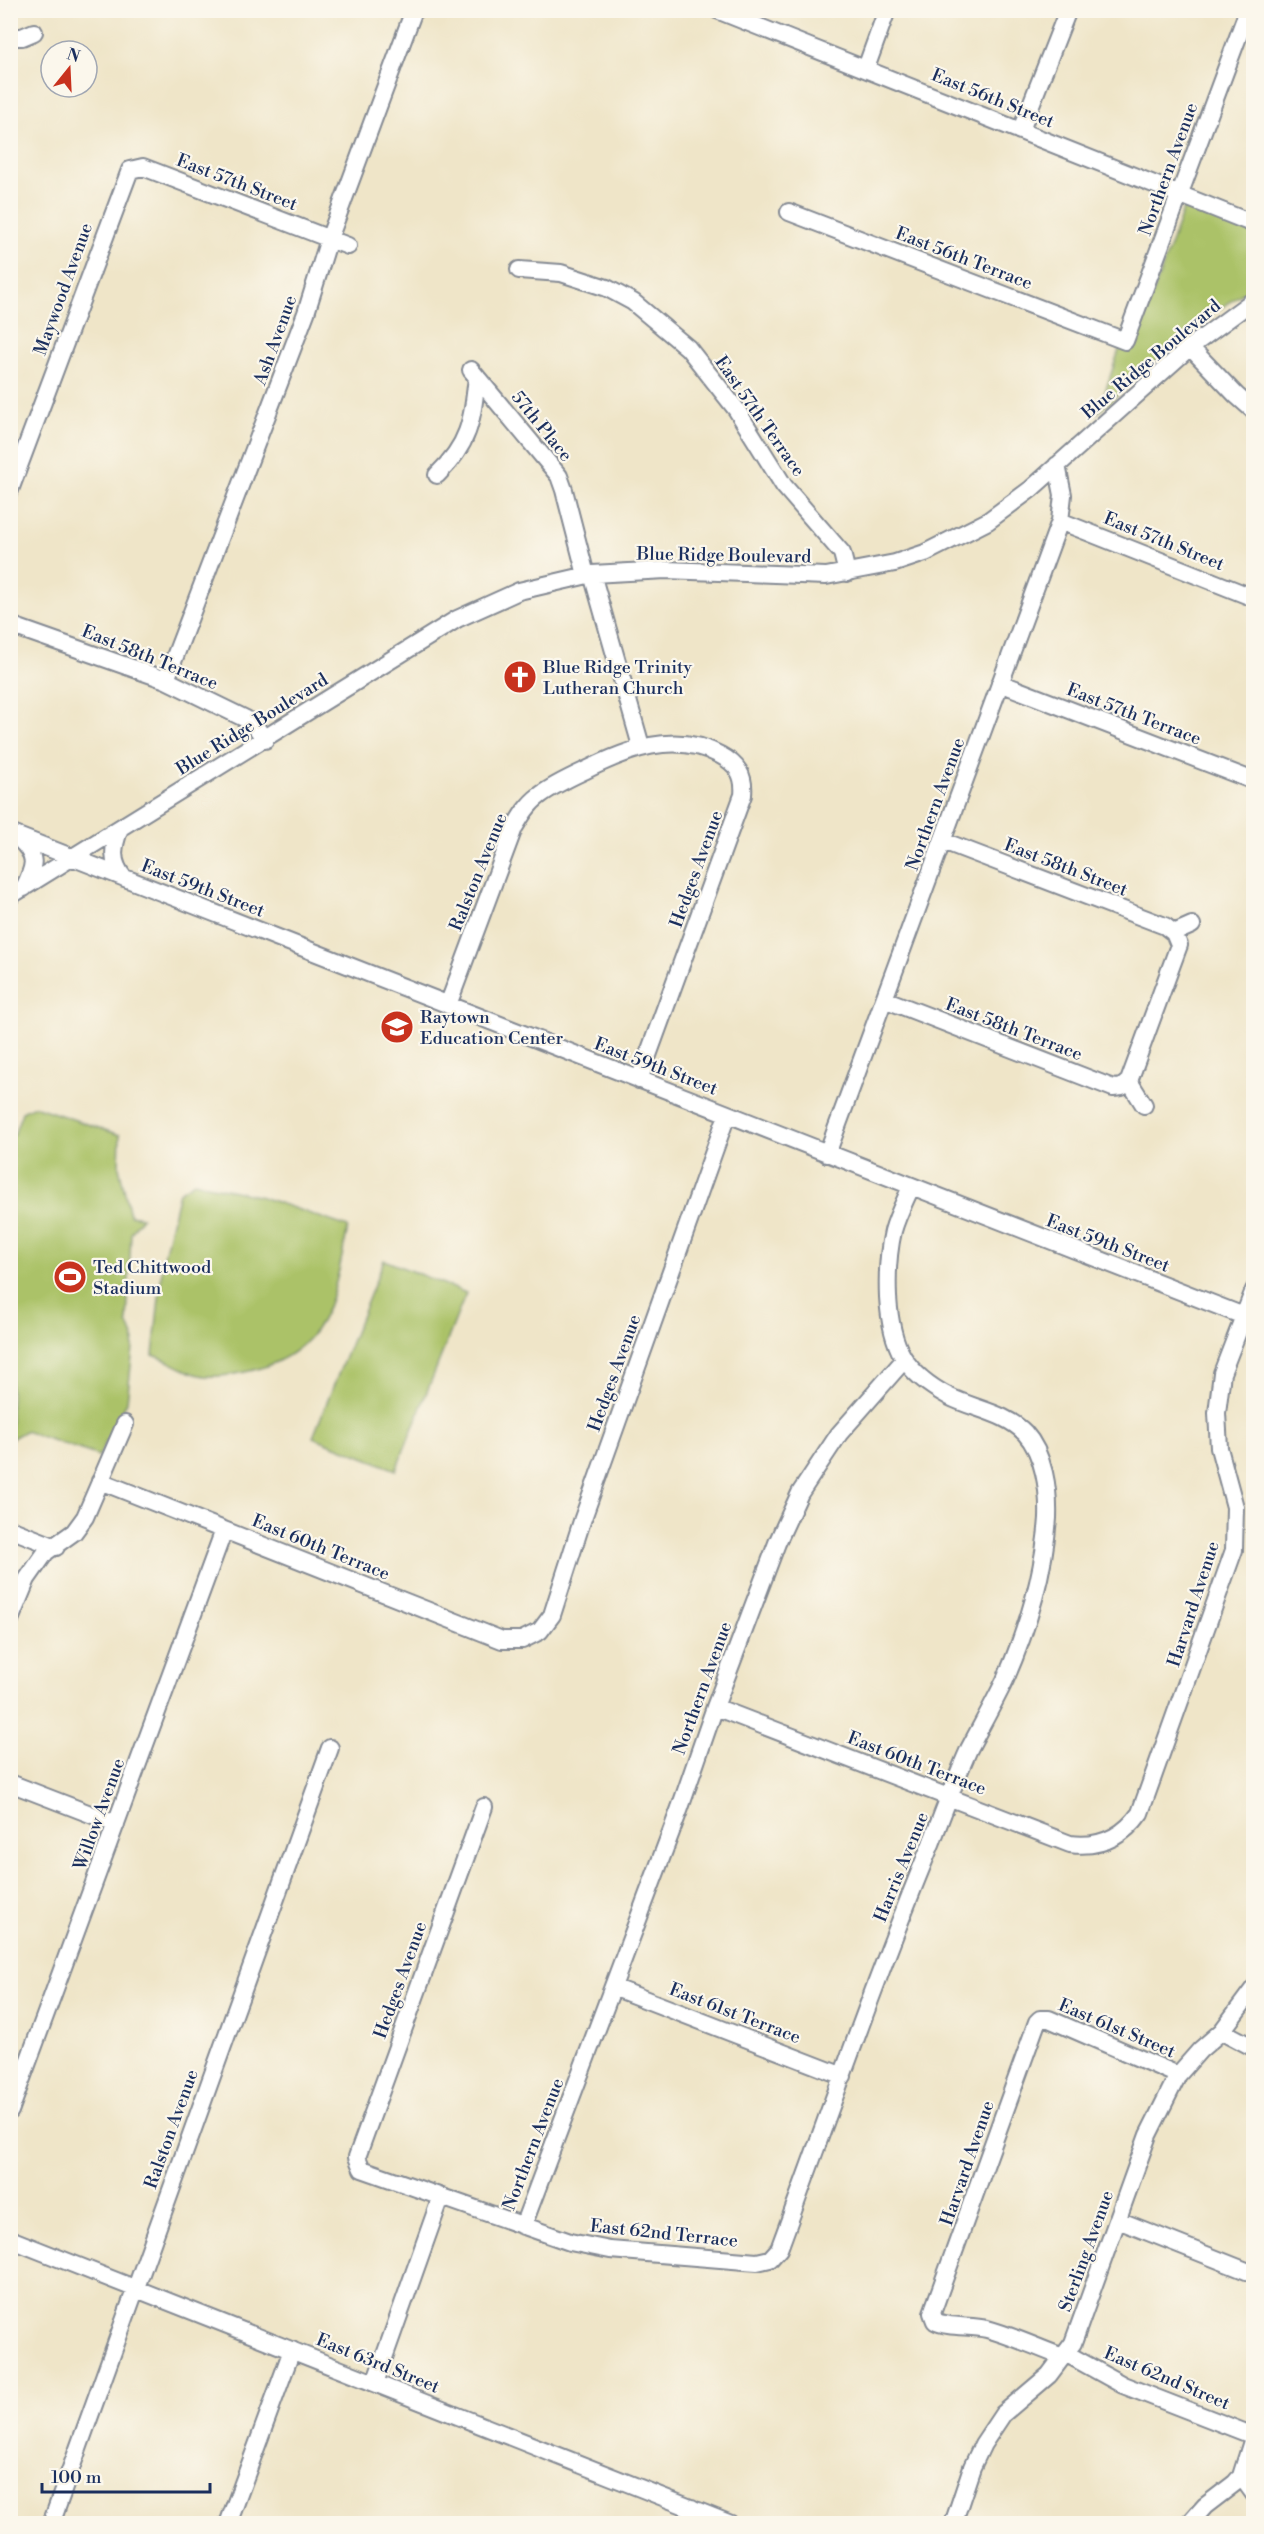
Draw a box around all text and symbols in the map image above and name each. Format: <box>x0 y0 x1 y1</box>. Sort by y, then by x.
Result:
north arrow <box>39 39 99 99</box>
text: N <box>64 44 83 67</box>
street label: East 56th Street <box>928 63 1058 134</box>
street label: Northern Avenue <box>1134 100 1203 239</box>
street label: East 57th Street <box>173 149 301 216</box>
street label: Maywood Avenue <box>29 220 98 359</box>
street label: East 56th Terrace <box>892 222 1036 295</box>
street label: Ash Avenue <box>248 292 302 389</box>
street label: Blue Ridge Boulevard <box>1076 294 1226 425</box>
street label: East 57th Terrace <box>709 351 810 481</box>
street label: 57th Place <box>506 386 577 466</box>
street label: East 57th Street <box>1100 507 1228 576</box>
street label: Blue Ridge Boulevard <box>635 542 812 569</box>
street label: East 58th Terrace <box>78 620 221 695</box>
place label: Blue Ridge Trinity Lutheran Church <box>542 656 692 700</box>
church icon: Blue Ridge Trinity Lutheran Church <box>502 659 538 695</box>
street label: Blue Ridge Boulevard <box>171 668 333 781</box>
street label: East 57th Terrace <box>1063 678 1204 751</box>
street label: Northern Avenue <box>901 735 970 874</box>
street label: Hedges Avenue <box>665 808 728 931</box>
street label: Ralston Avenue <box>444 810 513 935</box>
street label: East 58th Street <box>1001 833 1131 902</box>
street label: East 59th Street <box>138 854 268 923</box>
street label: East 58th Terrace <box>942 993 1086 1066</box>
place label: Raytown Education Center <box>420 1006 563 1050</box>
school or university icon: Raytown Education Center <box>379 1009 415 1045</box>
street label: East 59th Street <box>591 1032 721 1101</box>
street label: East 59th Street <box>1043 1209 1173 1278</box>
place label: Ted Chittwood Stadium <box>93 1256 212 1300</box>
sports icon: Ted Chittwood Stadium <box>52 1259 88 1295</box>
street label: Hedges Avenue <box>583 1312 646 1435</box>
street label: East 60th Terrace <box>248 1509 393 1586</box>
street label: Harvard Avenue <box>1162 1538 1225 1670</box>
street label: Northern Avenue <box>668 1619 737 1758</box>
street label: East 60th Terrace <box>844 1726 989 1801</box>
street label: Willow Avenue <box>68 1755 130 1874</box>
street label: Harris Avenue <box>869 1809 934 1926</box>
street label: Hedges Avenue <box>369 1919 432 2042</box>
street label: East 61st Terrace <box>666 1978 804 2049</box>
street label: East 61st Street <box>1055 1993 1179 2064</box>
street label: Ralston Avenue <box>139 2066 204 2192</box>
street label: Northern Avenue <box>498 2075 569 2214</box>
street label: Harvard Avenue <box>935 2098 1000 2229</box>
street label: Sterling Avenue <box>1054 2187 1119 2315</box>
street label: East 62nd Terrace <box>589 2214 739 2253</box>
street label: East 63rd Street <box>313 2328 443 2399</box>
street label: East 62nd Street <box>1100 2342 1234 2416</box>
scale bar <box>42 2456 210 2494</box>
text: 100 m <box>51 2466 102 2489</box>

